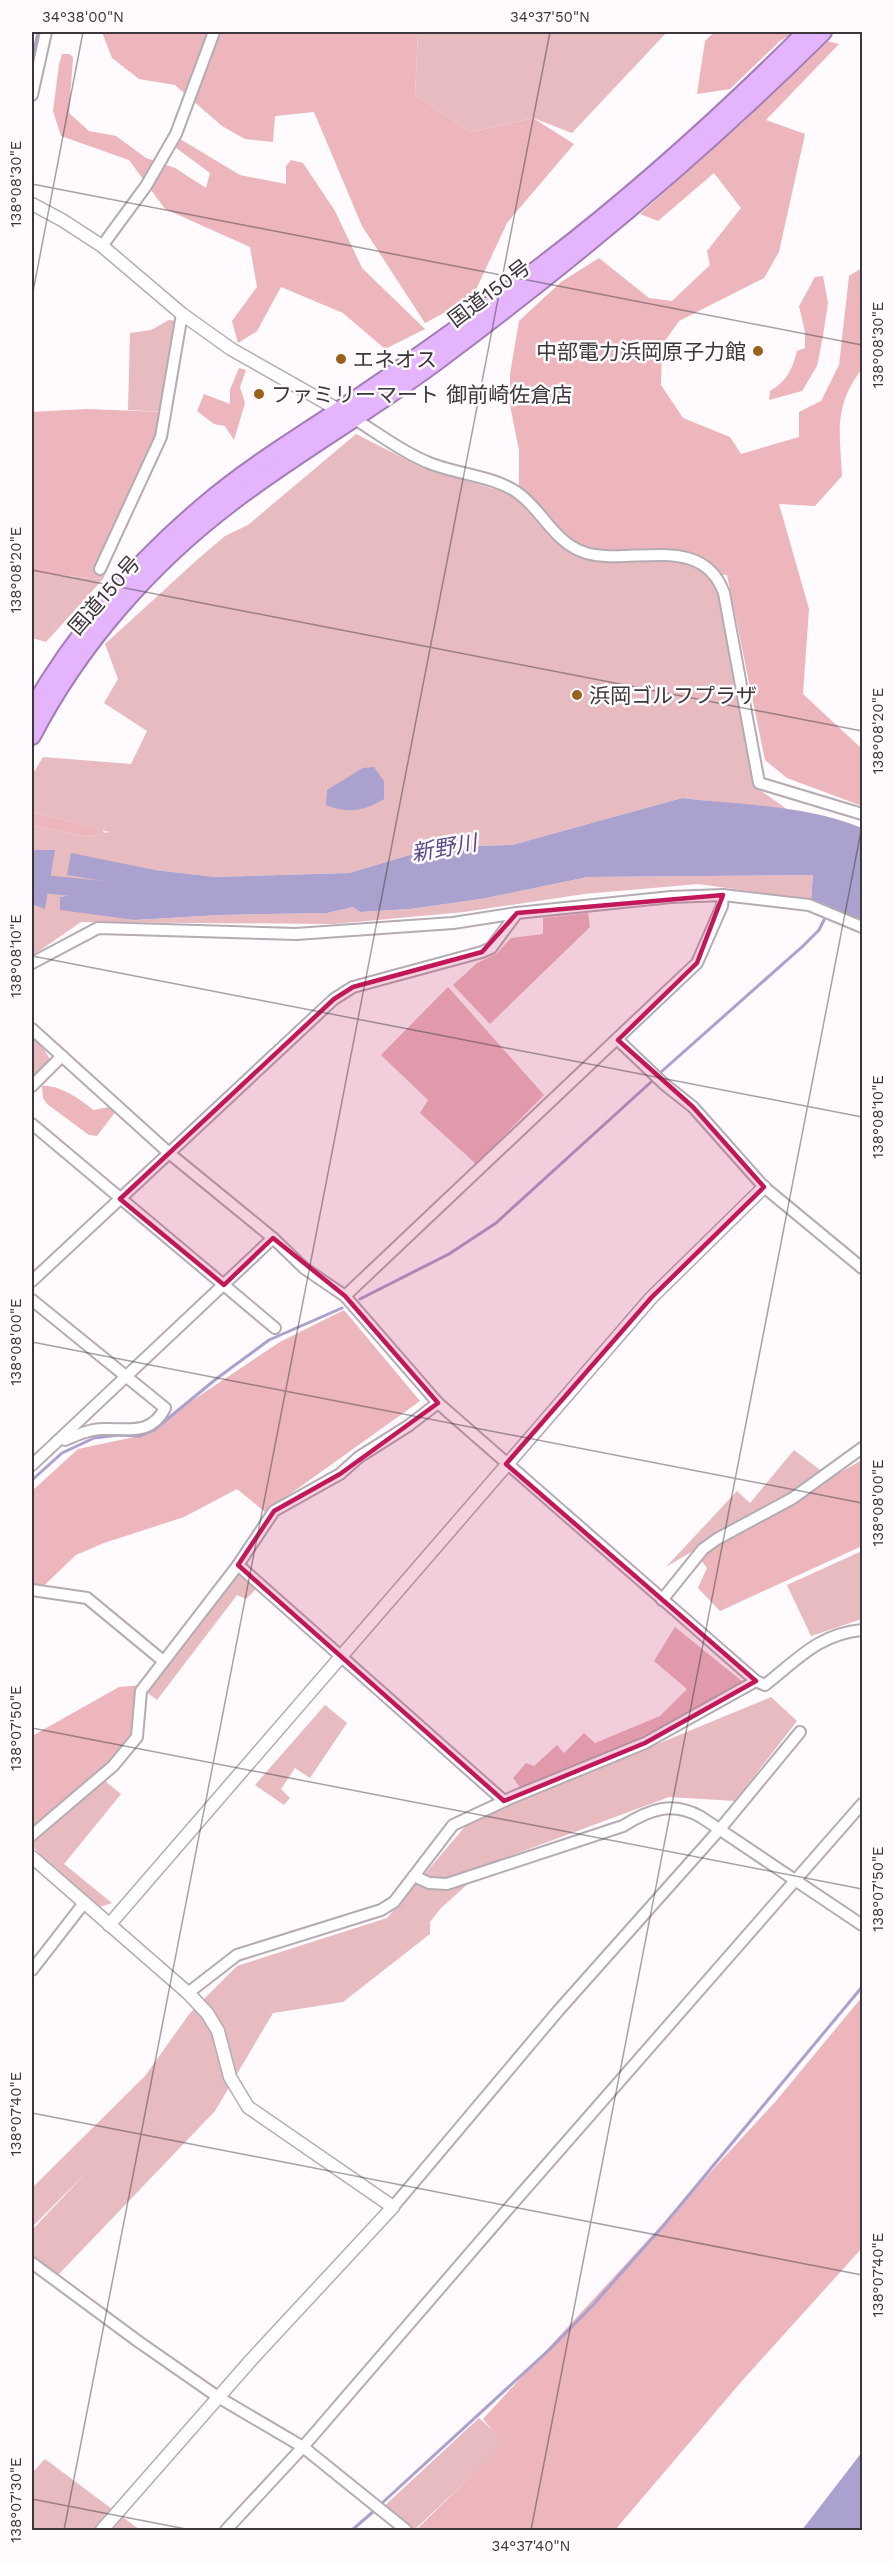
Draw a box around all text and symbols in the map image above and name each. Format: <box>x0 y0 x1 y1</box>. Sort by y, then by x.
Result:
text: 34°38'00"N <box>42 8 124 26</box>
text: 34°37'50"N <box>510 8 590 26</box>
text: 138°08'30"E <box>7 141 25 227</box>
street label: 国道150号 <box>443 254 535 332</box>
text: 138°08'30"E <box>869 302 887 388</box>
place label: 中部電力浜岡原子力館 <box>536 339 746 364</box>
marker: 中部電力浜岡原子力館 <box>751 344 765 358</box>
place label: エネオス <box>353 347 437 372</box>
marker: エネオス <box>334 352 348 366</box>
place label: ファミリーマート 御前崎佐倉店 <box>271 382 572 407</box>
marker: ファミリーマート 御前崎佐倉店 <box>252 387 266 401</box>
text: 138°08'20"E <box>7 527 25 613</box>
street label: 国道150号 <box>63 550 145 640</box>
place label: 浜岡ゴルフプラザ <box>589 683 757 708</box>
marker: 浜岡ゴルフプラザ <box>570 688 584 702</box>
text: 138°08'20"E <box>869 688 887 774</box>
water label: 新野川 <box>409 830 481 866</box>
text: 138°08'10"E <box>7 914 25 998</box>
text: 138°08'10"E <box>869 1075 887 1159</box>
text: 138°08'00"E <box>7 1298 25 1386</box>
text: 138°08'00"E <box>869 1459 887 1547</box>
text: 138°07'50"E <box>7 1685 25 1771</box>
text: 138°07'50"E <box>869 1846 887 1932</box>
text: 138°07'40"E <box>7 2072 25 2156</box>
text: 138°07'40"E <box>869 2233 887 2317</box>
text: 138°07'30"E <box>7 2457 25 2543</box>
text: 34°37'40"N <box>491 2537 571 2555</box>

